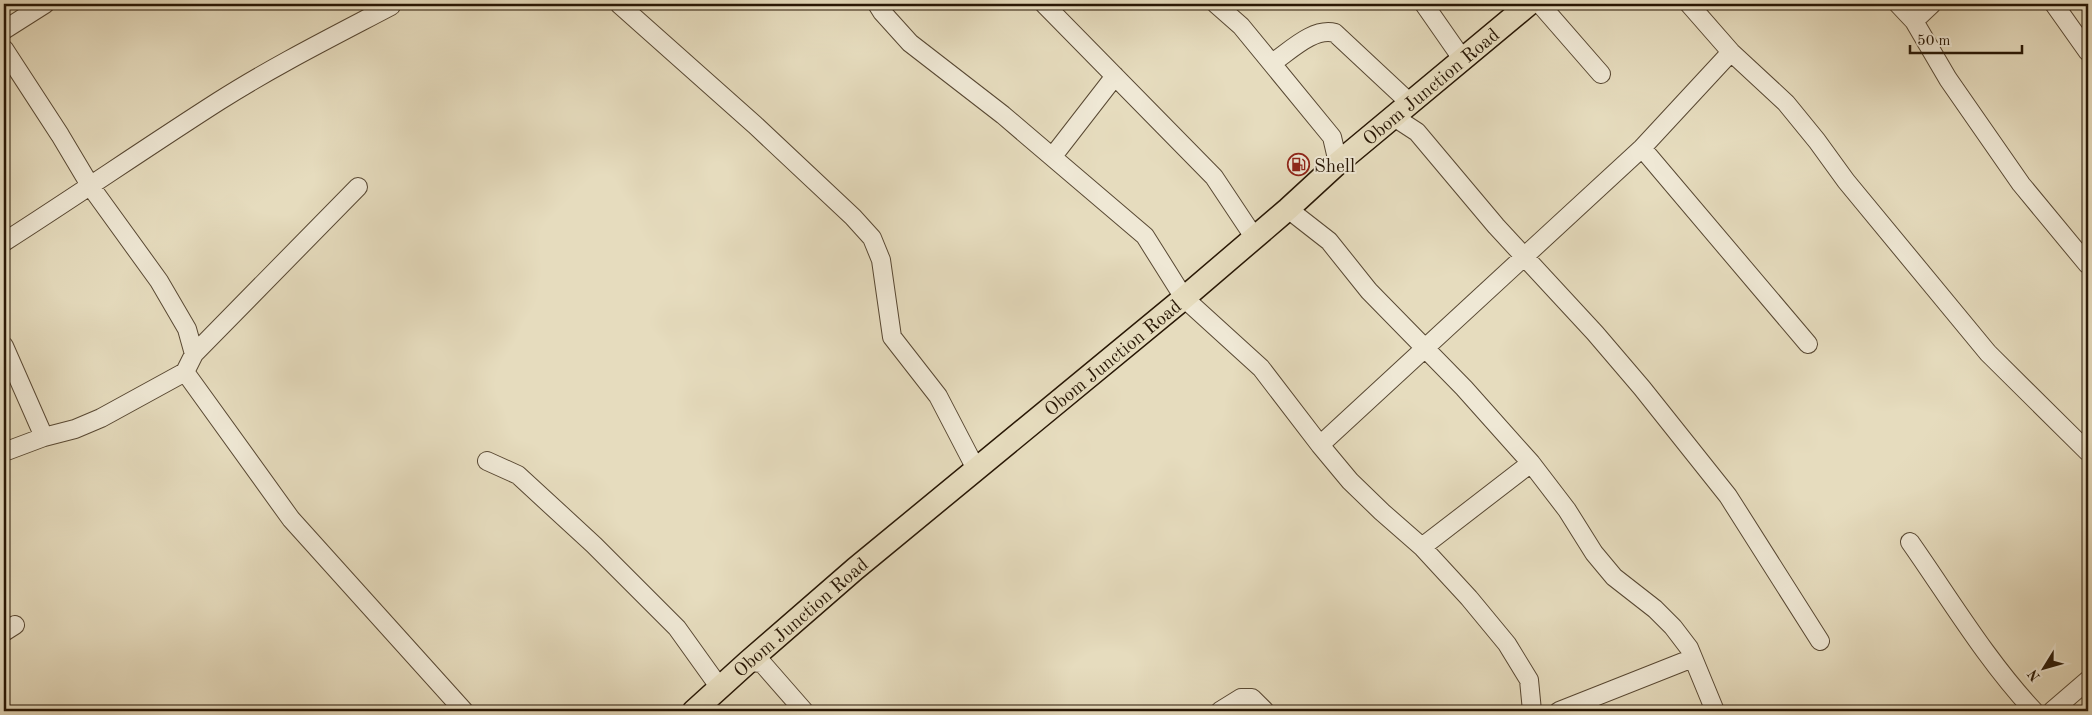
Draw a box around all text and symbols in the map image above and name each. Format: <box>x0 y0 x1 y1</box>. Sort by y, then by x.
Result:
scale bar <box>1910 22 2022 54</box>
street label: Obom Junction Road <box>1360 26 1504 150</box>
text: 50 m <box>1917 34 1951 49</box>
fuel station icon: Shell <box>1286 153 1310 177</box>
place label: Shell <box>1314 158 1355 177</box>
street label: Obom Junction Road <box>1042 297 1186 421</box>
street label: Obom Junction Road <box>731 555 873 682</box>
north arrow <box>2020 642 2070 692</box>
text: N <box>2025 666 2043 684</box>

